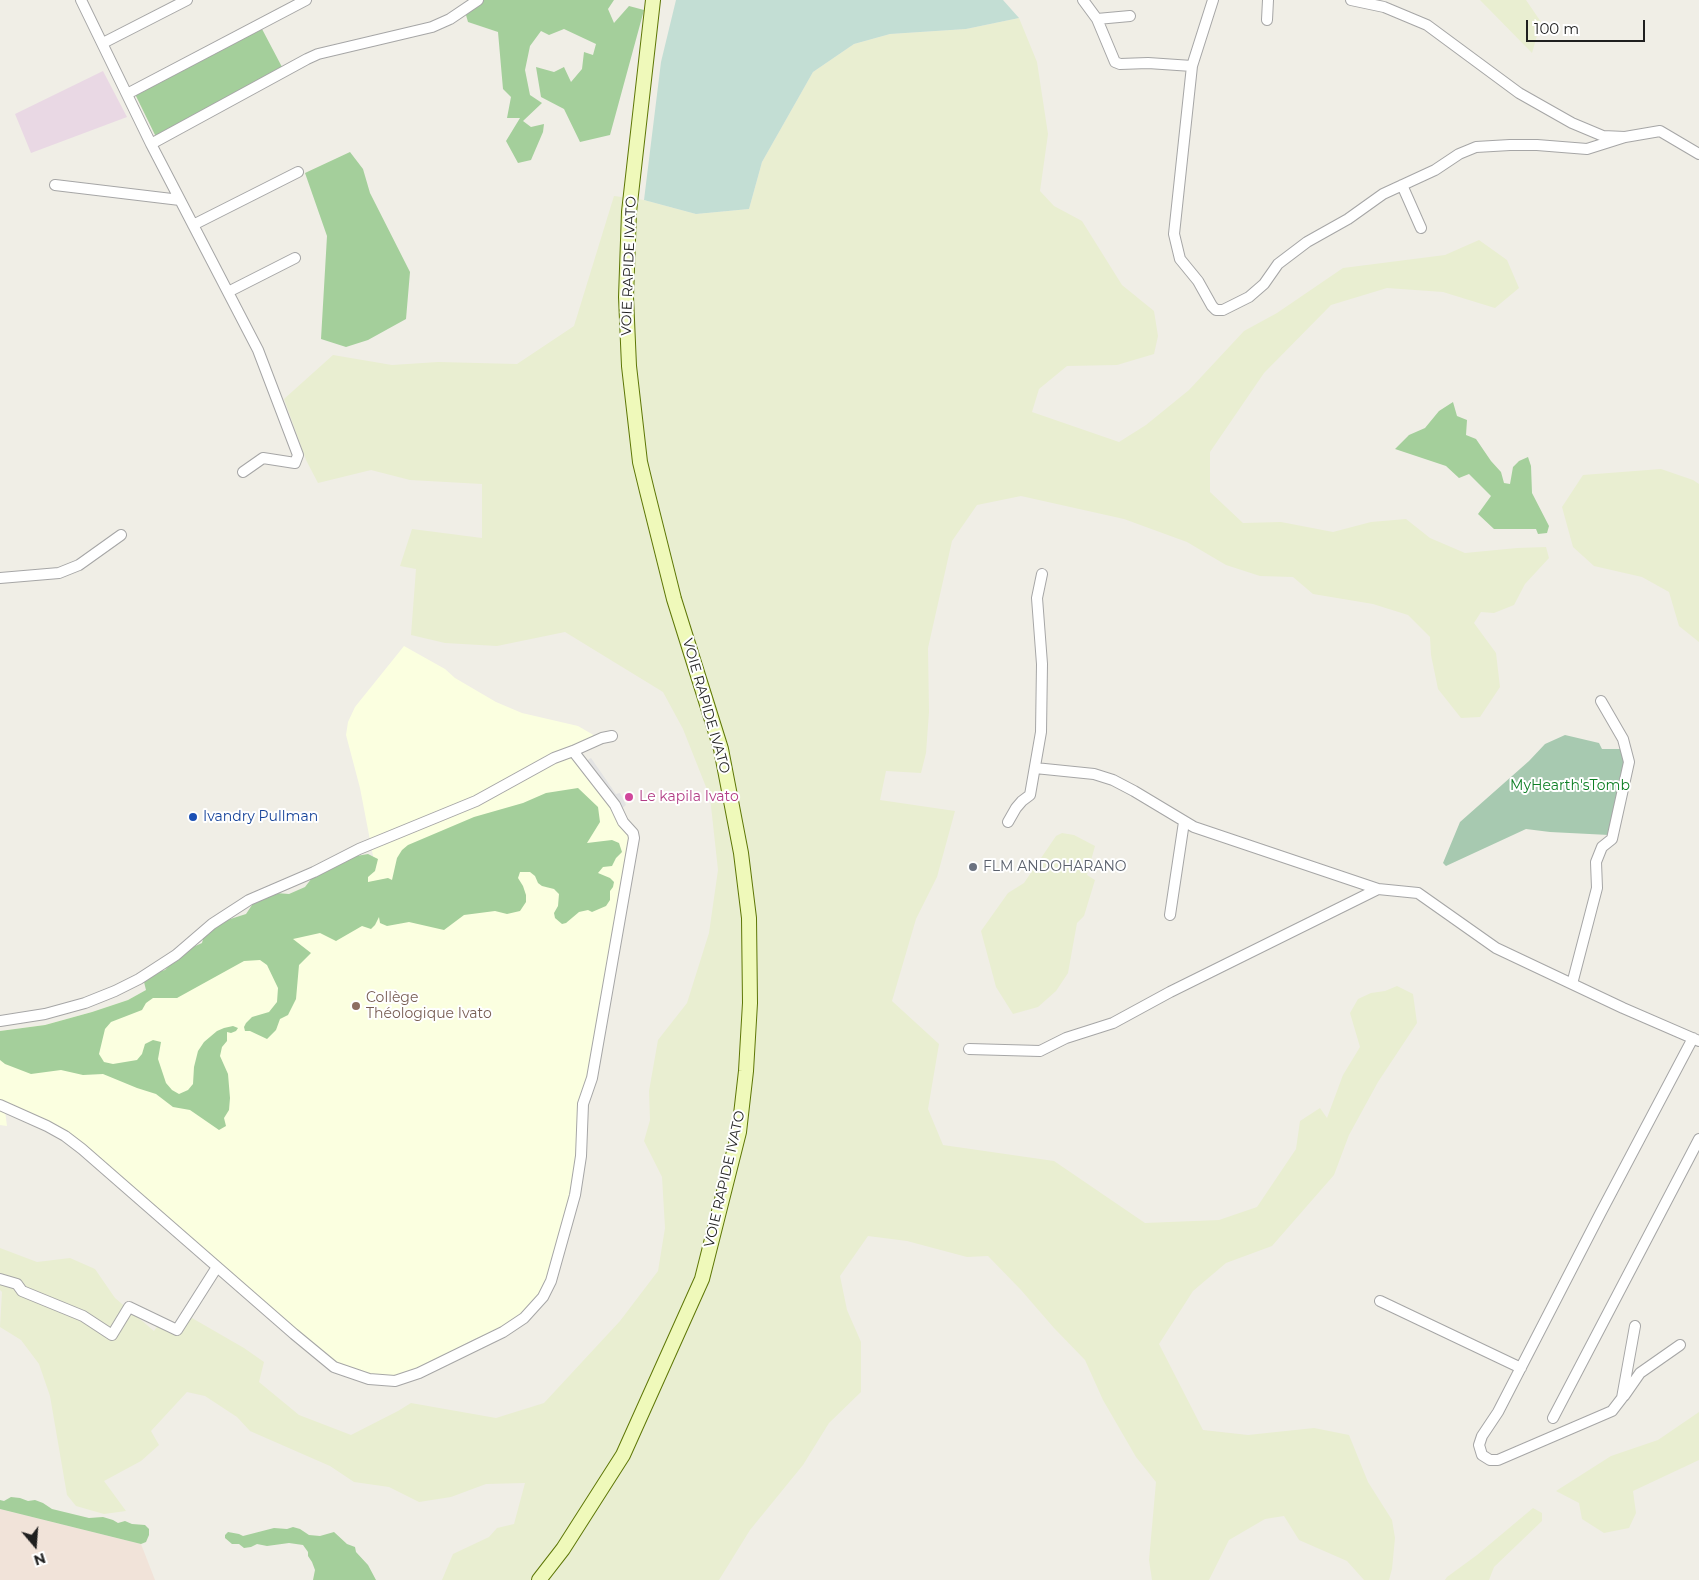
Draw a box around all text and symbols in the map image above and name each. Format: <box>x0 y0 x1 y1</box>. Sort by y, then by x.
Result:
scale bar <box>1529 10 1648 42</box>
text: 100 m <box>1534 19 1579 38</box>
street label: VOIE RAPIDE IVATO <box>618 196 640 336</box>
street label: VOIE RAPIDE IVATO <box>679 636 733 776</box>
park label: MyHearth'sTomb <box>1510 778 1630 794</box>
place label: Le kapila Ivato <box>639 789 739 805</box>
marker: Le kapila Ivato <box>623 791 635 803</box>
place label: Ivandry Pullman <box>203 809 318 825</box>
marker: Ivandry Pullman <box>187 811 199 823</box>
place label: FLM ANDOHARANO <box>983 859 1127 875</box>
marker: FLM ANDOHARANO <box>967 861 979 873</box>
place label: Collège Théologique Ivato <box>366 990 492 1022</box>
marker: Collège Théologique Ivato <box>350 1000 362 1012</box>
street label: VOIE RAPIDE IVATO <box>701 1109 749 1249</box>
north arrow <box>10 1520 60 1570</box>
text: N <box>31 1549 48 1570</box>

